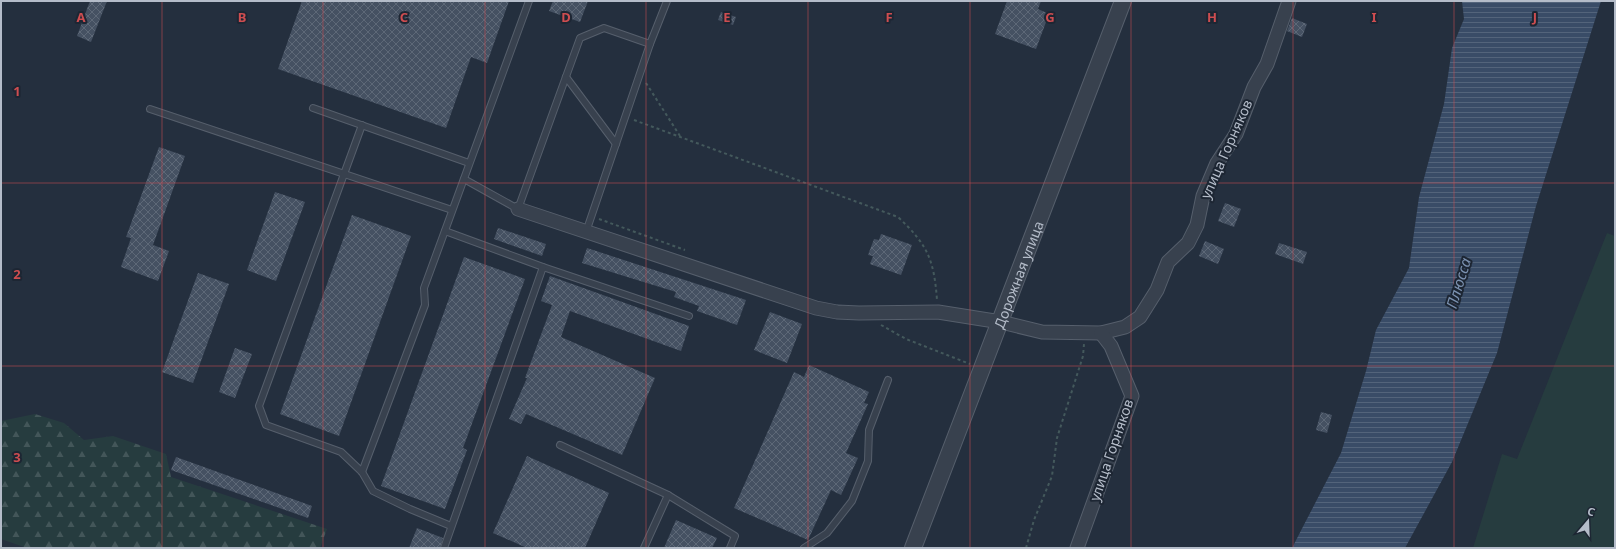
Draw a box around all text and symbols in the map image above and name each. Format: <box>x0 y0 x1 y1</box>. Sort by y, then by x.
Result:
text: A <box>77 8 86 26</box>
text: B <box>238 8 246 26</box>
text: C <box>400 8 408 26</box>
text: D <box>561 8 571 26</box>
text: E <box>723 8 731 26</box>
text: F <box>885 8 893 26</box>
text: G <box>1045 8 1055 26</box>
text: H <box>1207 8 1217 26</box>
text: I <box>1371 8 1377 26</box>
text: J <box>1532 8 1537 26</box>
text: 1 <box>13 82 21 100</box>
street label: улица Горняков <box>1196 96 1256 202</box>
street label: Дорожная улица <box>989 218 1047 331</box>
water label: Плюсса <box>1441 255 1475 311</box>
text: 2 <box>13 265 21 283</box>
street label: улица Горняков <box>1085 396 1137 504</box>
text: 3 <box>13 448 21 466</box>
north arrow <box>1568 501 1608 541</box>
text: С <box>1586 503 1597 519</box>

